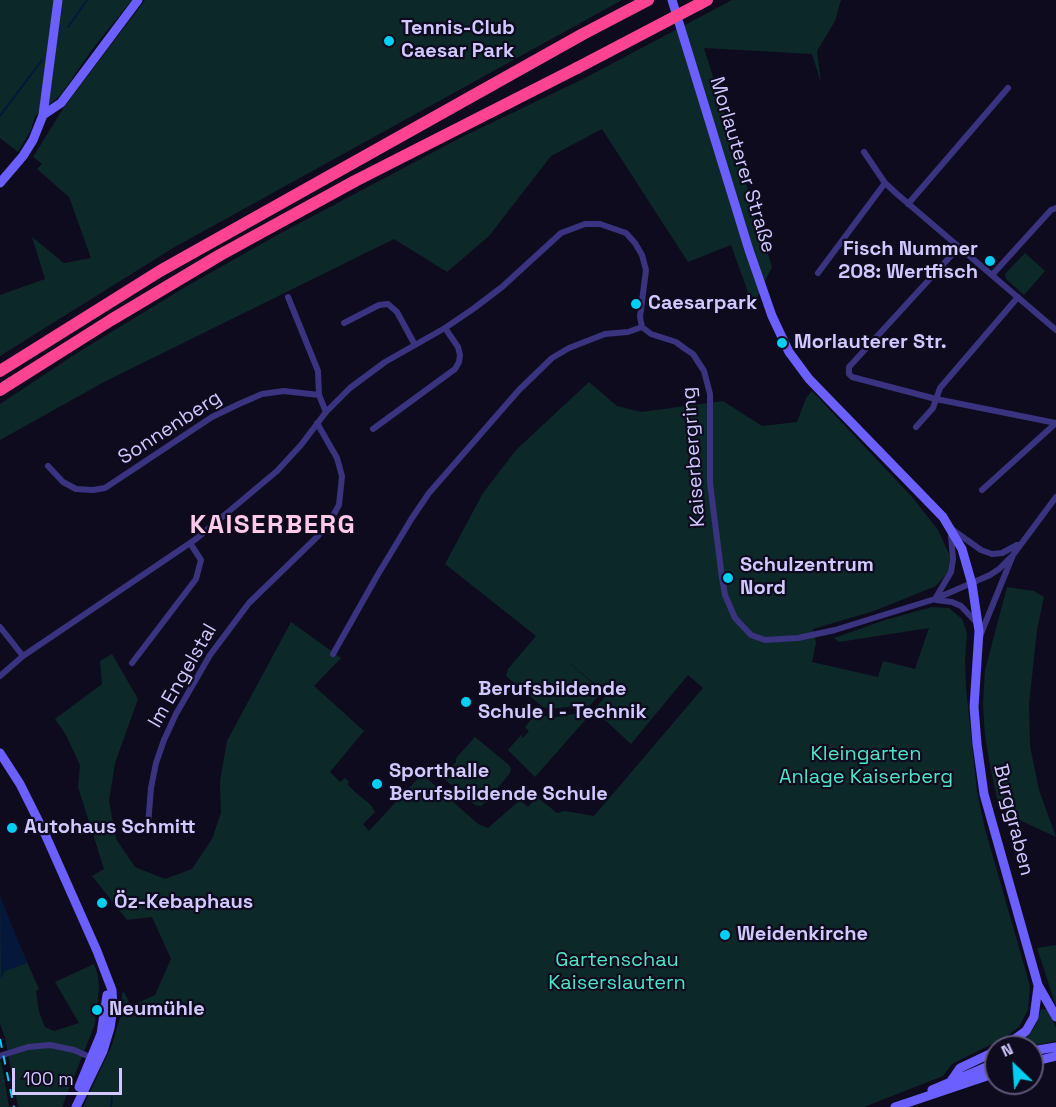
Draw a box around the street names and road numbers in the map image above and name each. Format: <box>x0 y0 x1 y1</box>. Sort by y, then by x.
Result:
street label: Morlauterer Straße <box>704 74 780 256</box>
street label: Sonnenberg <box>114 386 226 470</box>
street label: Kaiserbergring <box>677 386 711 528</box>
street label: Im Engelstal <box>144 620 222 732</box>
street label: Burggraben <box>988 762 1038 878</box>

